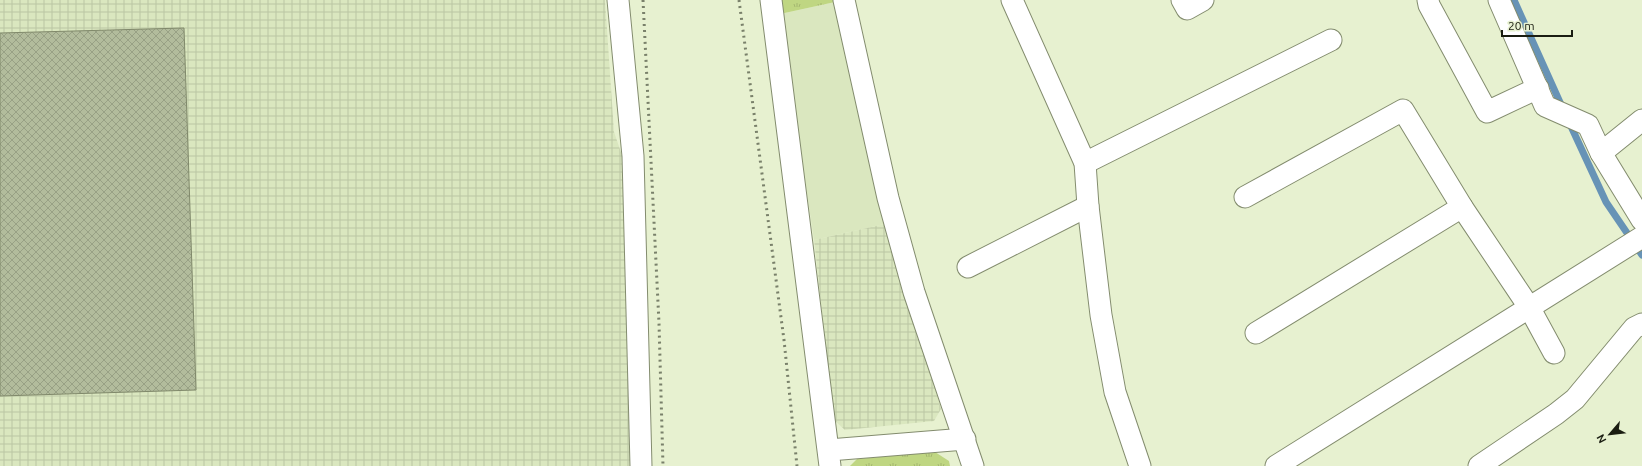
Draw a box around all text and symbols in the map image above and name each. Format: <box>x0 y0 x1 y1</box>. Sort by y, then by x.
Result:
scale bar <box>1502 12 1572 38</box>
text: 20 m <box>1508 19 1535 32</box>
north arrow <box>1590 414 1630 454</box>
text: N <box>1594 432 1608 445</box>

